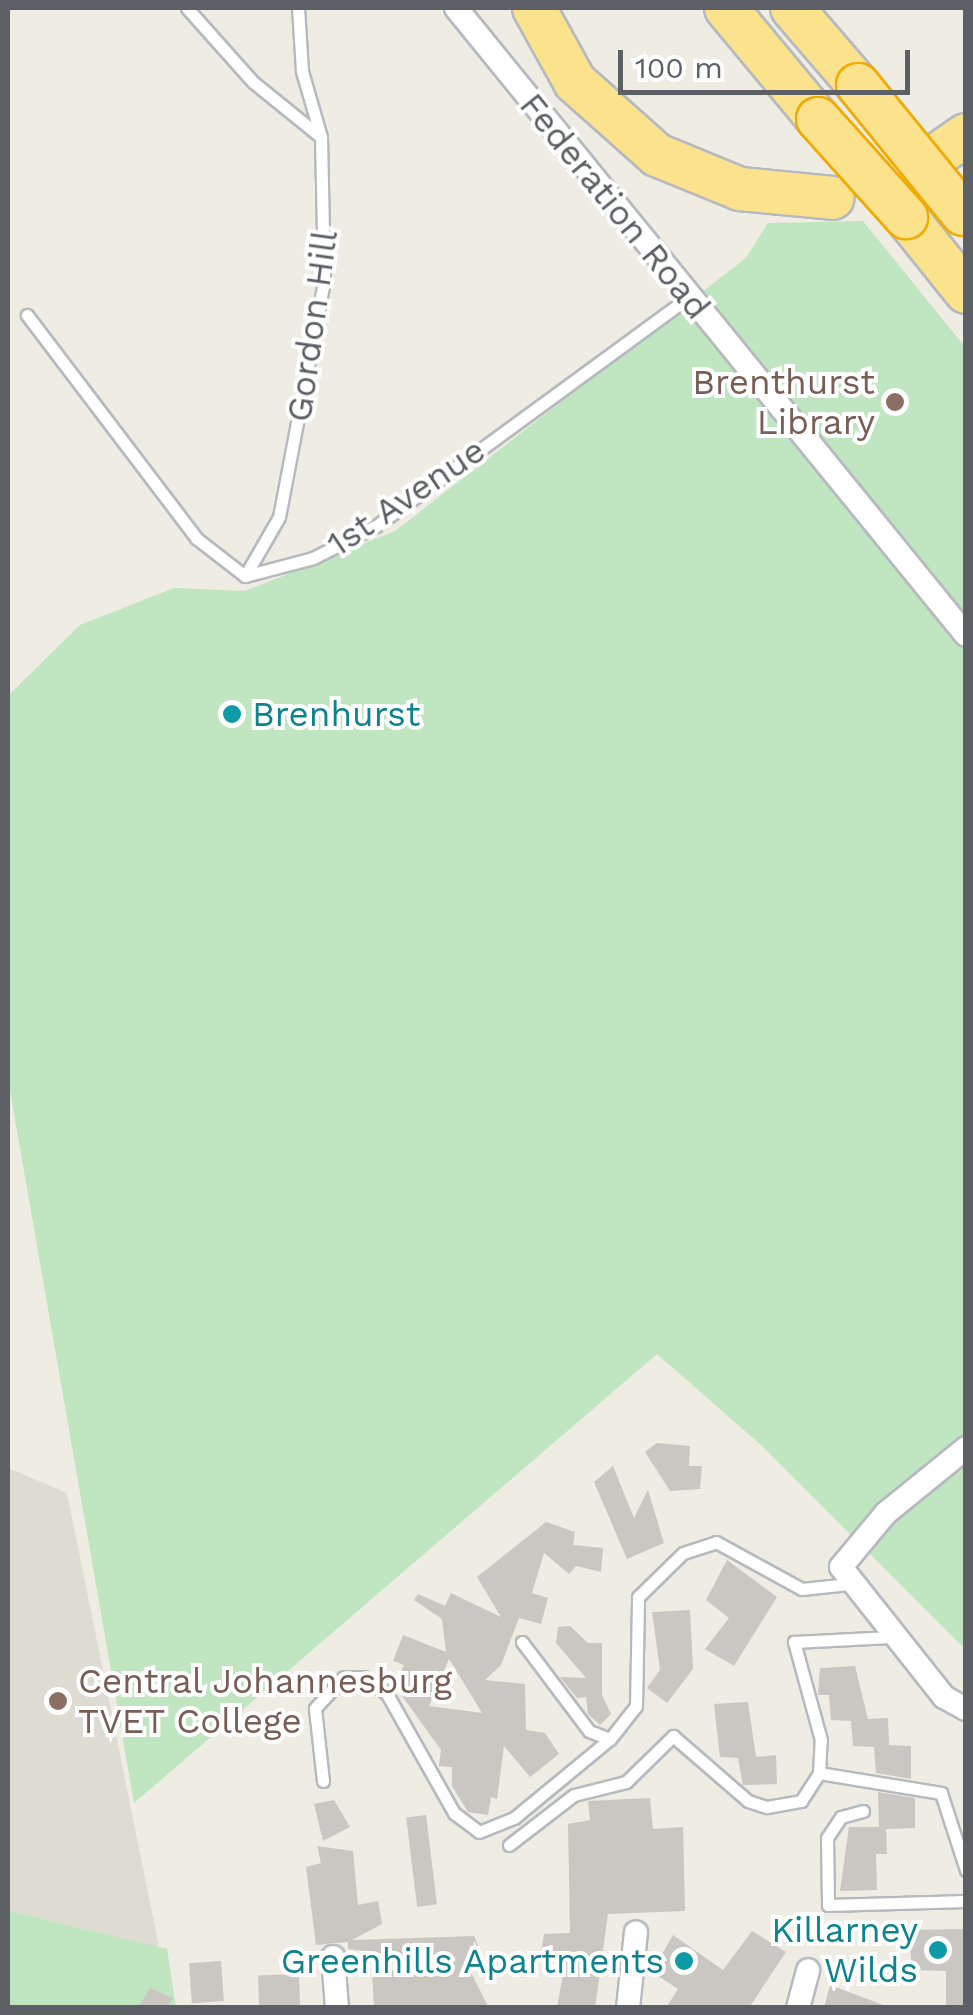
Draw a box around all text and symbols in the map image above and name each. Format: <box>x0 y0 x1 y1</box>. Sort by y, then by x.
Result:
scale bar <box>623 30 916 92</box>
text: 100 m <box>635 50 723 85</box>
street label: Federation Road <box>511 85 719 327</box>
street label: Gordon Hill <box>278 228 346 424</box>
place label: Brenthurst Library <box>692 361 875 443</box>
marker: Brenthurst Library <box>884 391 906 413</box>
street label: 1st Avenue <box>319 429 493 565</box>
place label: Brenhurst <box>252 693 420 735</box>
marker: Brenhurst <box>221 703 243 725</box>
place label: Central Johannesburg TVET College <box>78 1660 454 1742</box>
marker: Central Johannesburg TVET College <box>47 1690 69 1712</box>
place label: Killarney Wilds <box>771 1909 918 1991</box>
marker: Killarney Wilds <box>927 1939 949 1961</box>
place label: Greenhills Apartments <box>279 1940 664 1982</box>
marker: Greenhills Apartments <box>673 1950 695 1972</box>

